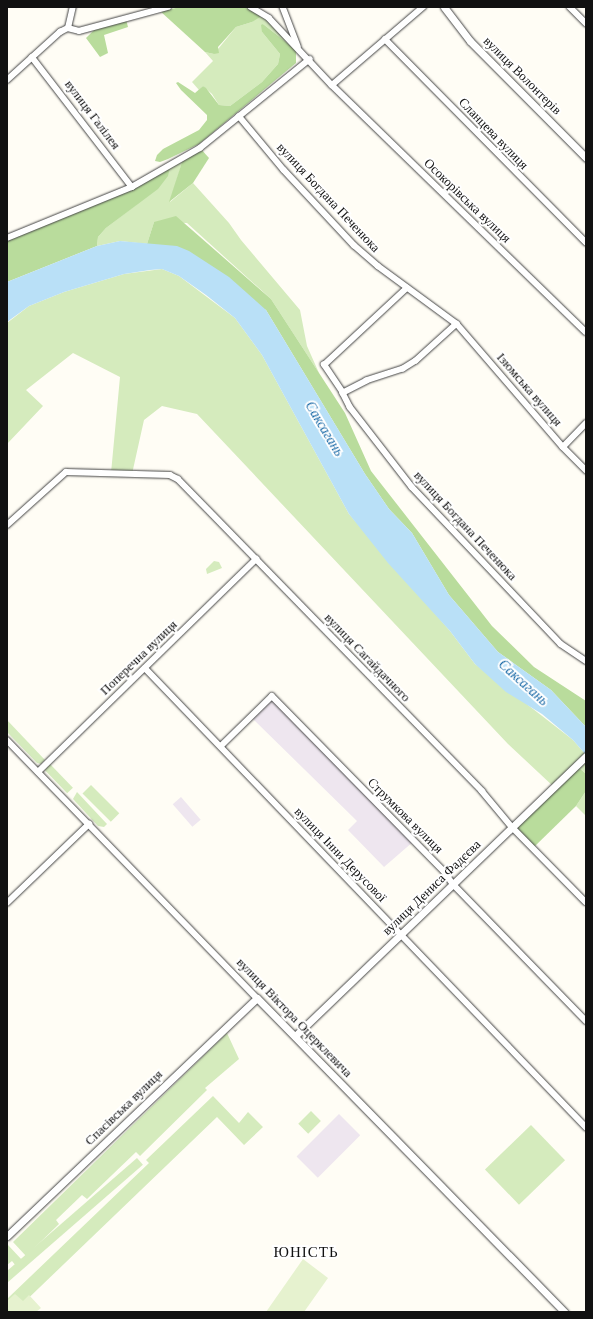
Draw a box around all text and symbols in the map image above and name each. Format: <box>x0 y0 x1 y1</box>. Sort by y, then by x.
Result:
street label: вулиця Волонтерів <box>480 34 564 118</box>
street label: вулиця Галілея <box>61 77 123 153</box>
street label: Сланцева вулиця <box>455 95 531 173</box>
street label: вулиця Богдана Печенюка <box>273 140 383 256</box>
street label: Осокорівська вулиця <box>420 156 514 246</box>
street label: Ізюмська вулиця <box>493 350 565 430</box>
water label: Саксагань <box>301 398 347 460</box>
street label: вулиця Богдана Печенюка <box>410 468 520 584</box>
street label: вулиця Сагайдачного <box>321 610 413 706</box>
street label: Поперечна вулиця <box>97 617 181 699</box>
water label: Саксагань <box>495 656 551 710</box>
street label: Струмкова вулиця <box>364 775 446 857</box>
street label: вулиця Інни Дерусової <box>291 804 389 906</box>
street label: вулиця Дениса Фадєєва <box>380 837 484 939</box>
street label: вулиця Віктора Оцерклевича <box>233 955 355 1081</box>
street label: Спасівська вулиця <box>82 1067 166 1149</box>
district label: ЮНІСТЬ <box>273 1244 339 1262</box>

